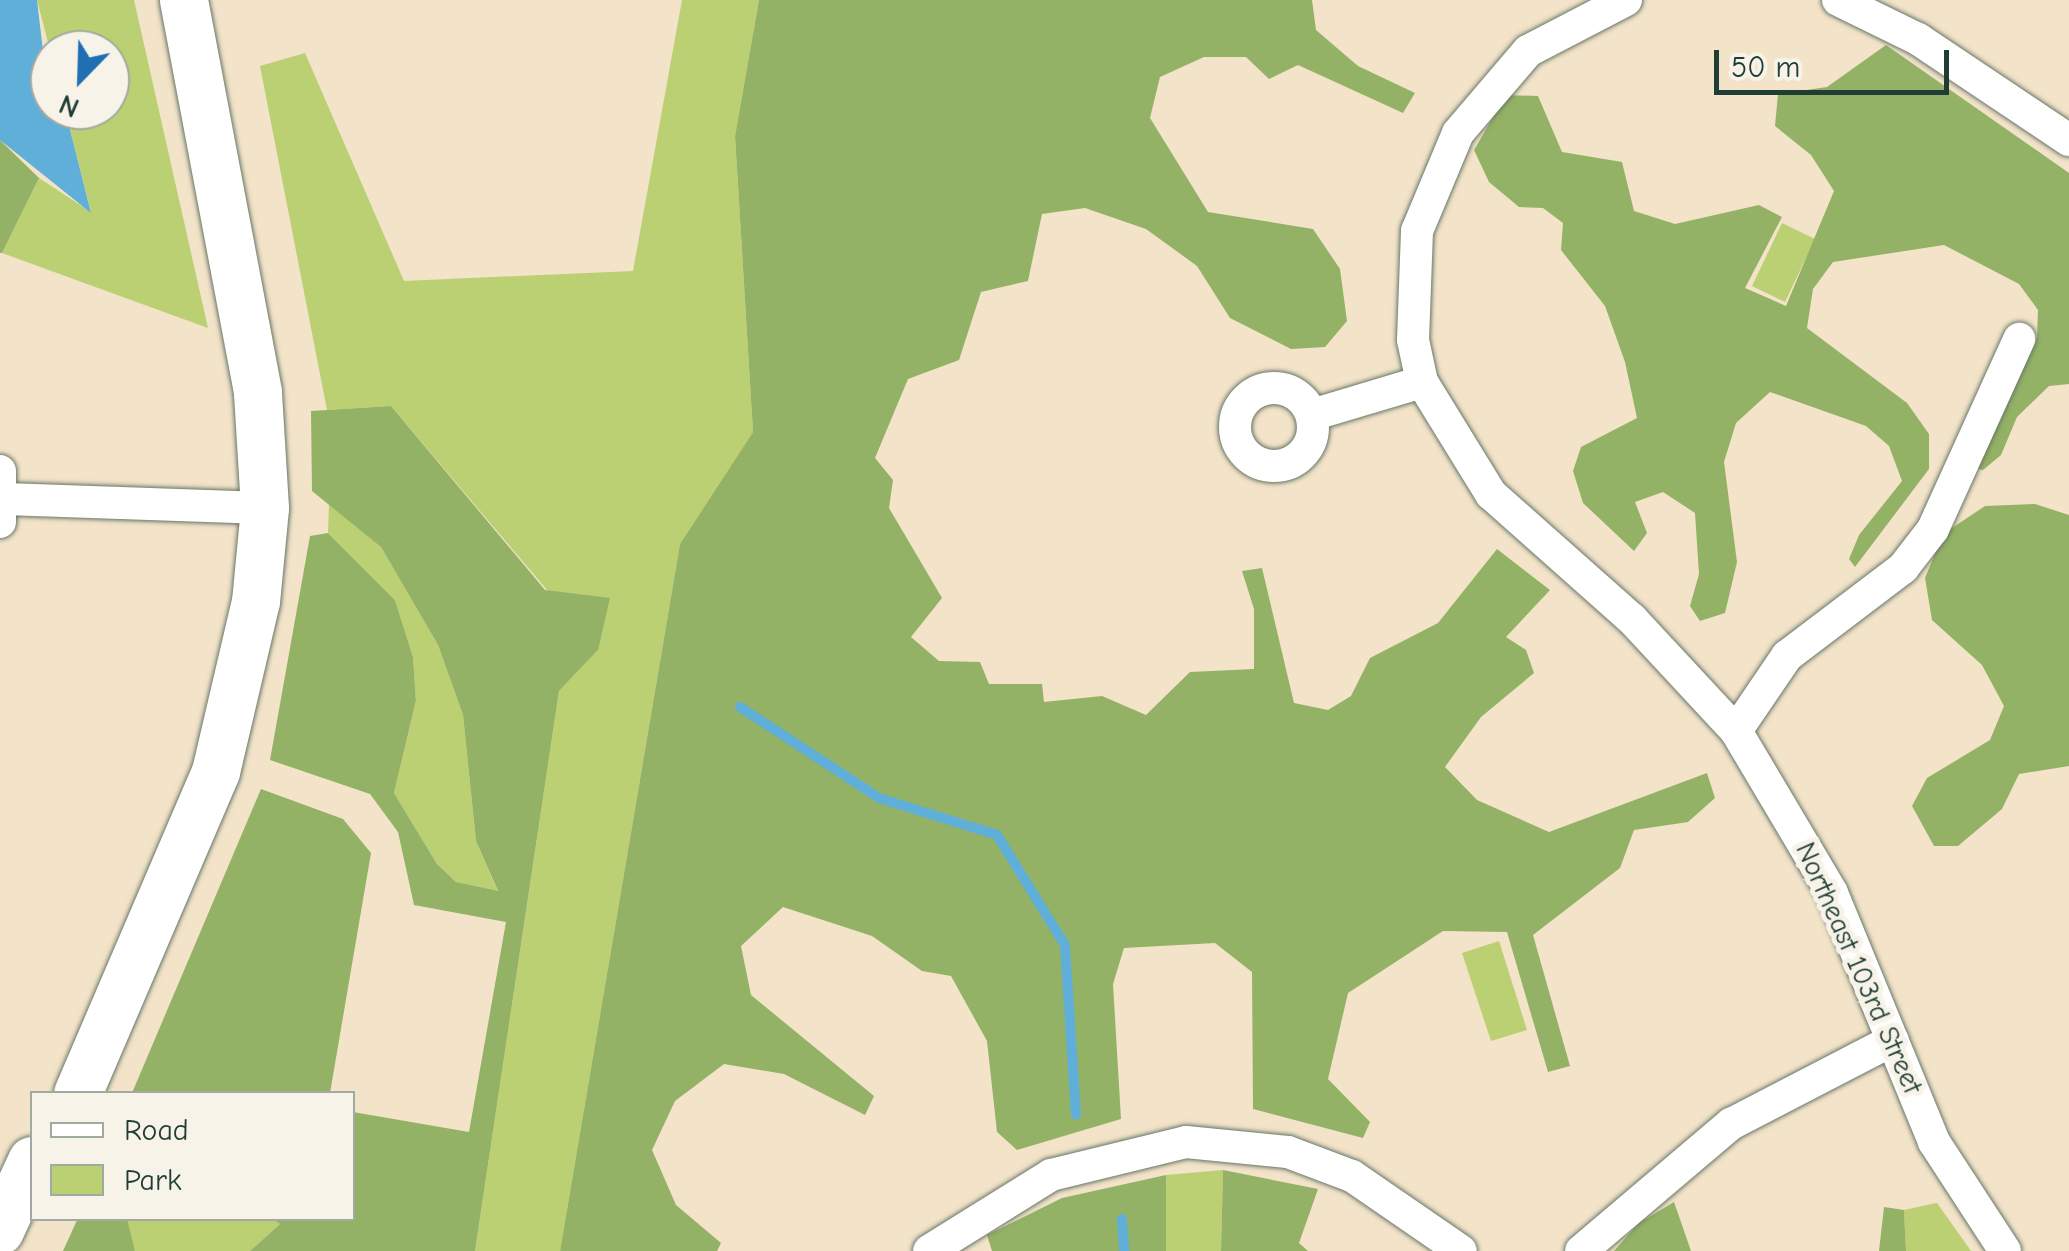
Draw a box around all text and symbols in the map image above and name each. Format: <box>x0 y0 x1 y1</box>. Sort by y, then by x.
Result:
north arrow <box>30 30 130 130</box>
scale bar <box>1719 30 1954 92</box>
text: 50 m <box>1731 50 1800 85</box>
text: N <box>54 87 84 124</box>
street label: Northeast 103rd Street <box>1788 837 1930 1099</box>
legend <box>30 1091 355 1221</box>
text: Road <box>124 1113 189 1148</box>
text: Park <box>124 1163 181 1198</box>

